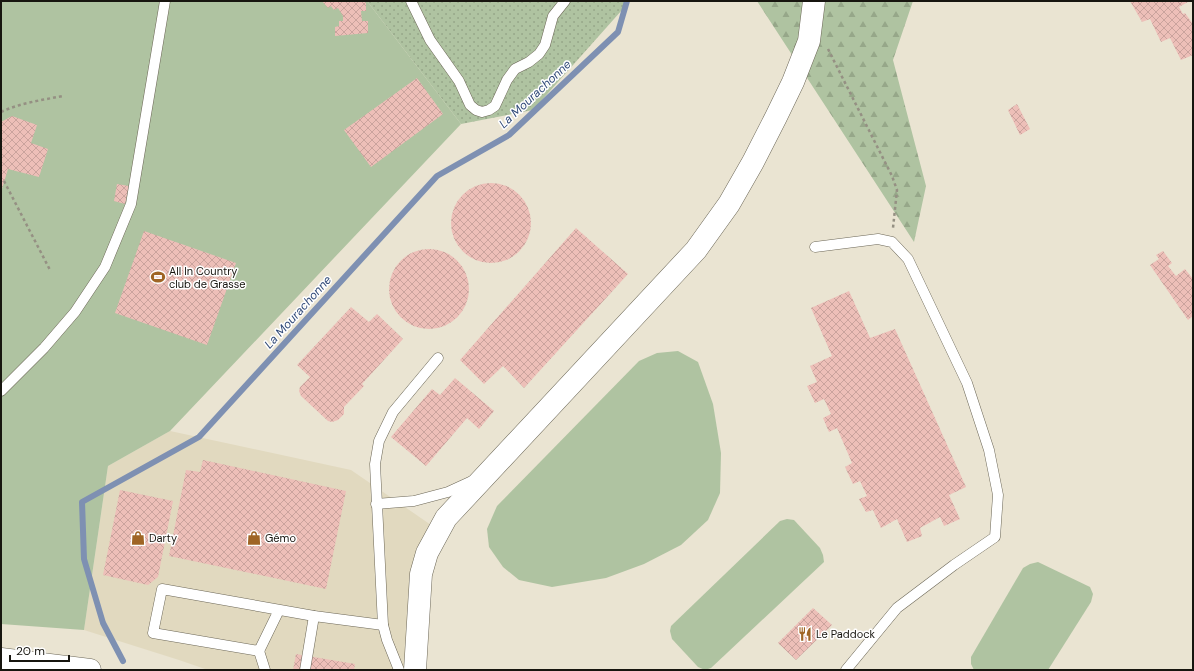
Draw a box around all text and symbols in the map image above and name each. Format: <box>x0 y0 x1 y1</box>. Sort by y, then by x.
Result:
water label: La Mourachonne <box>495 56 575 132</box>
place label: All In Country club de Grasse <box>169 264 246 291</box>
sports icon: All In Country club de Grasse <box>150 269 166 285</box>
water label: La Mourachonne <box>261 272 335 352</box>
shop icon: Darty <box>130 530 146 546</box>
shop icon: Gémo <box>246 530 262 546</box>
place label: Darty <box>149 531 177 545</box>
place label: Gémo <box>265 531 296 545</box>
restaurant icon: Le Paddock <box>797 626 813 642</box>
place label: Le Paddock <box>816 627 875 641</box>
scale bar <box>10 637 69 663</box>
text: 20 m <box>16 643 45 659</box>

